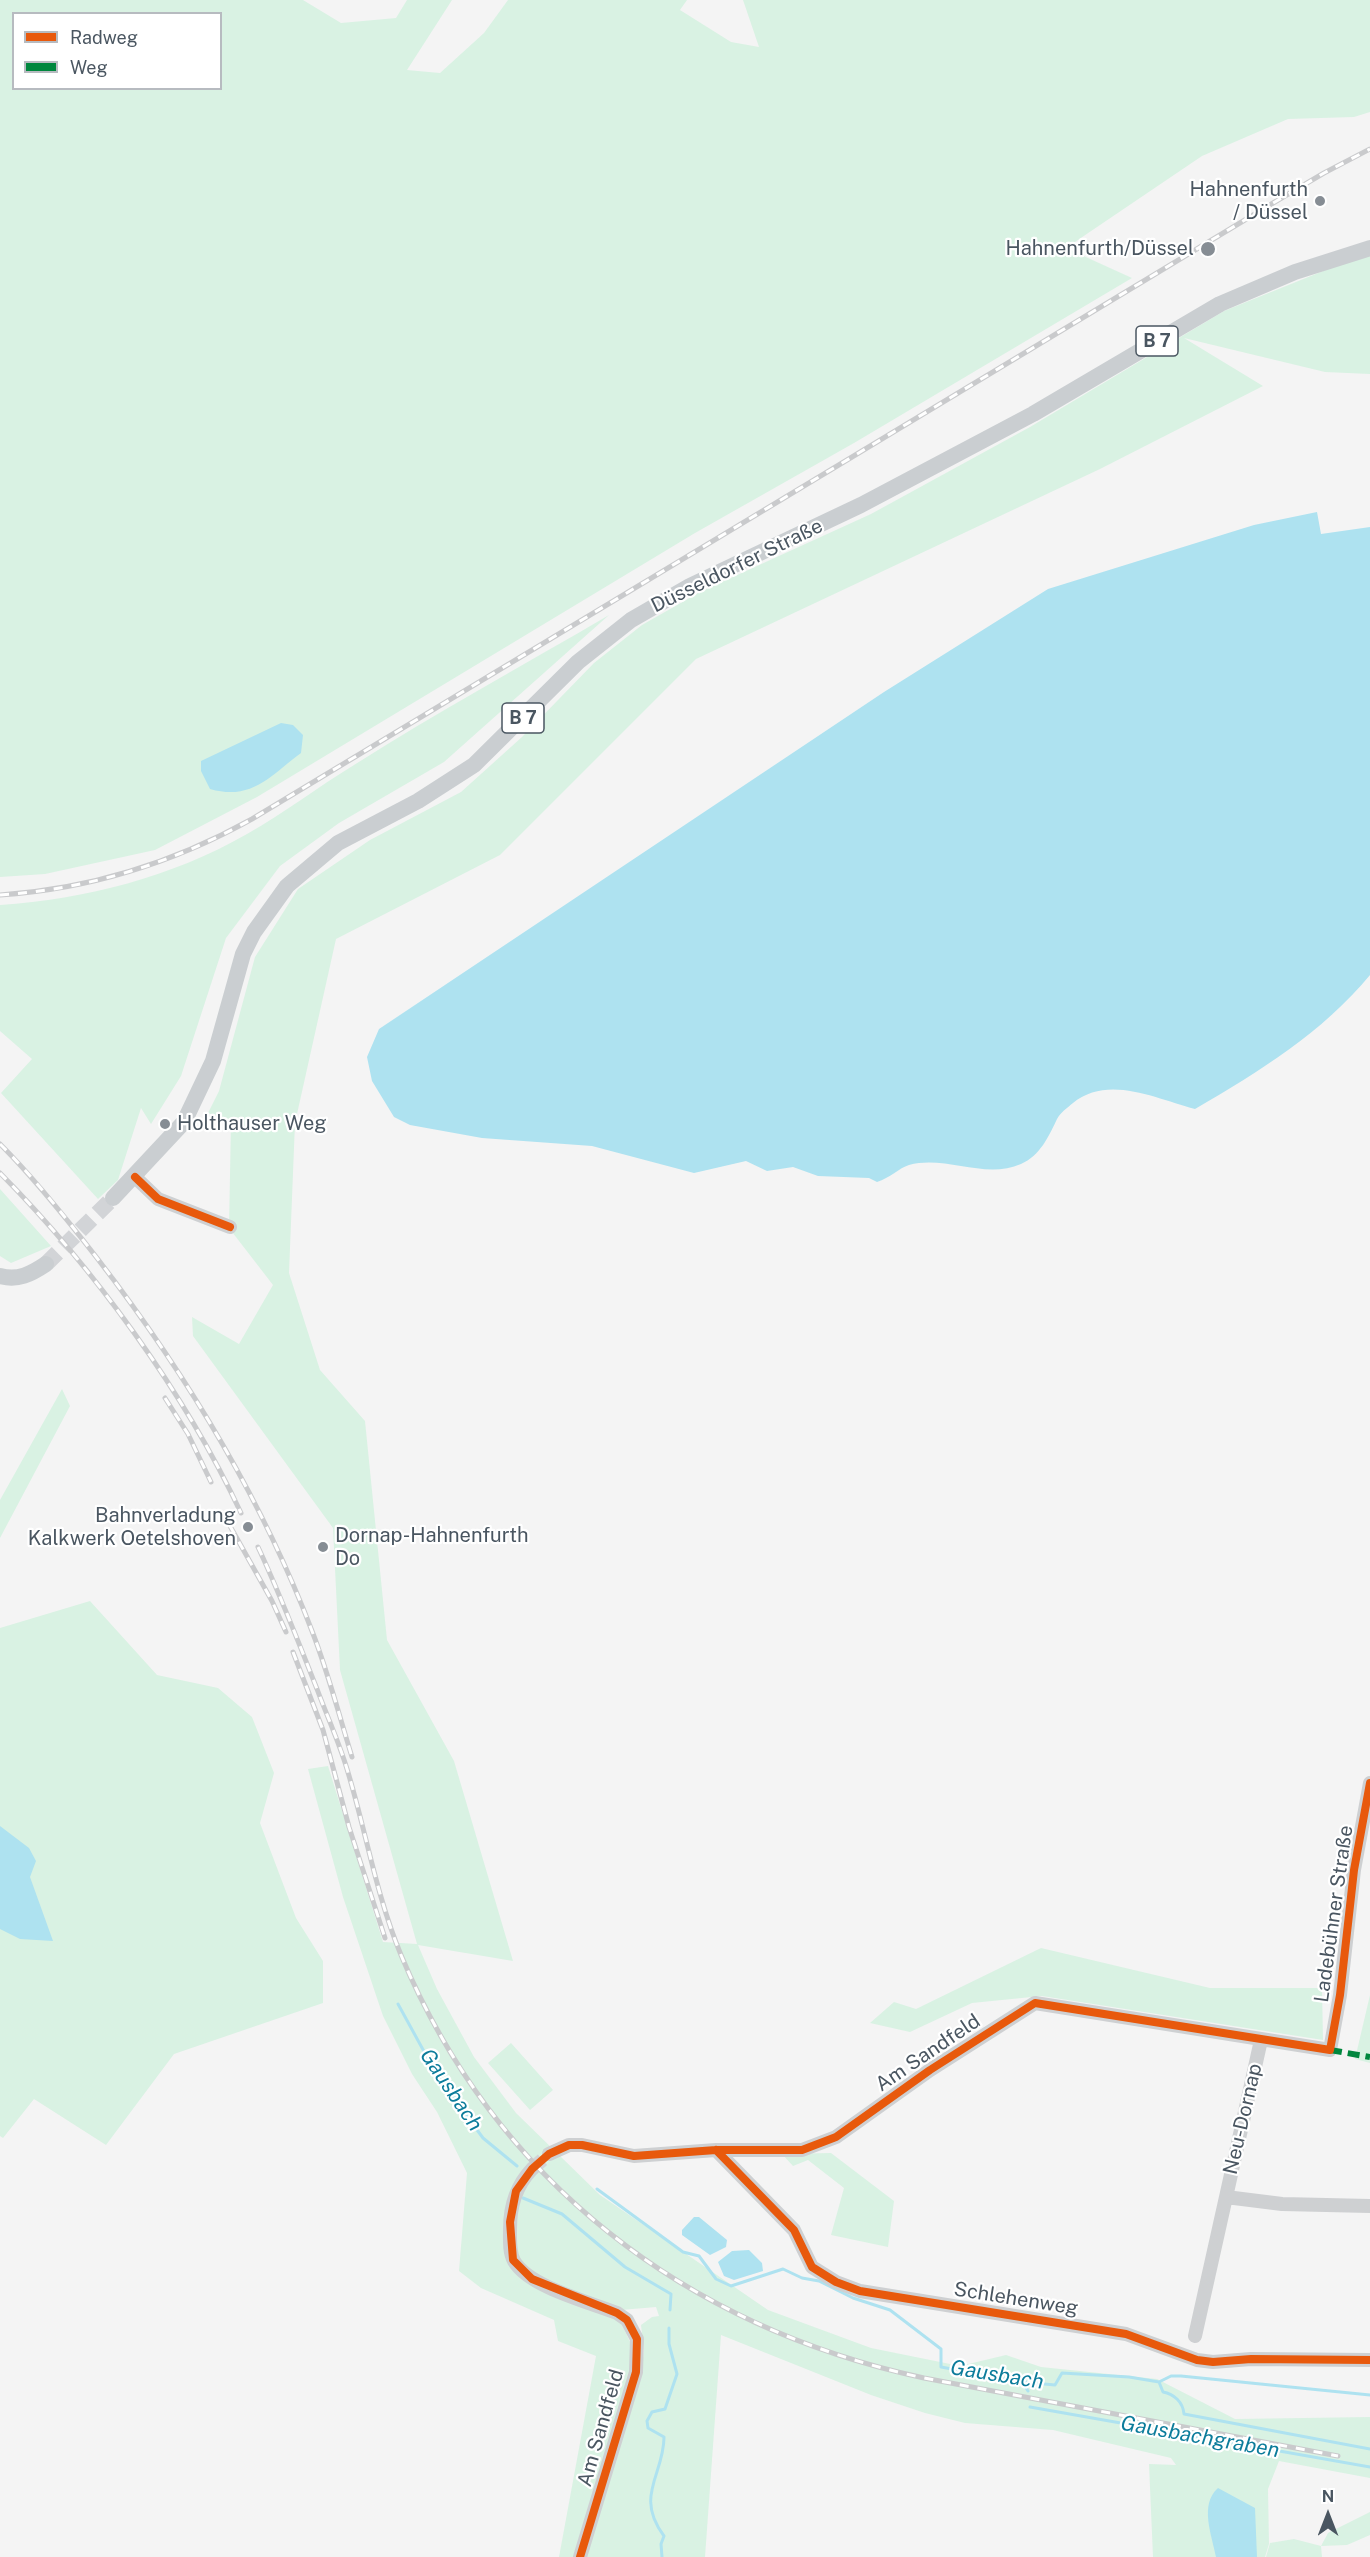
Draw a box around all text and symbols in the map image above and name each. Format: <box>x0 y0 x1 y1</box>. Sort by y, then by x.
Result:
legend <box>12 12 222 90</box>
text: Radweg <box>70 27 138 48</box>
text: Weg <box>70 57 108 78</box>
place label: Hahnenfurth / Düssel <box>1190 178 1308 225</box>
marker: Hahnenfurth / Düssel <box>1313 194 1327 208</box>
place label: Hahnenfurth/Düssel <box>1005 237 1194 261</box>
marker: Hahnenfurth/Düssel <box>1199 240 1217 258</box>
road number: B 7 <box>1136 326 1178 356</box>
street label: Düsseldorfer Straße <box>647 514 827 618</box>
road number: B 7 <box>502 703 544 733</box>
place label: Holthauser Weg <box>177 1112 327 1136</box>
marker: Holthauser Weg <box>158 1117 172 1131</box>
place label: Bahnverladung Kalkwerk Oetelshoven <box>28 1504 236 1551</box>
marker: Bahnverladung Kalkwerk Oetelshoven <box>241 1520 255 1534</box>
place label: Dornap-Hahnenfurth Do <box>335 1524 529 1571</box>
marker: Dornap-Hahnenfurth Do <box>316 1540 330 1554</box>
street label: Ladebühner Straße <box>1310 1824 1358 2004</box>
street label: Am Sandfeld <box>871 2009 985 2097</box>
water label: Gausbach <box>414 2044 488 2136</box>
street label: Neu-Dornap <box>1219 2061 1267 2177</box>
street label: Schlehenweg <box>952 2277 1080 2321</box>
water label: Gausbach <box>949 2355 1045 2395</box>
street label: Am Sandfeld <box>573 2367 629 2489</box>
water label: Gausbachgraben <box>1119 2411 1281 2463</box>
north arrow <box>1298 2485 1358 2545</box>
text: N <box>1322 2487 1334 2506</box>

